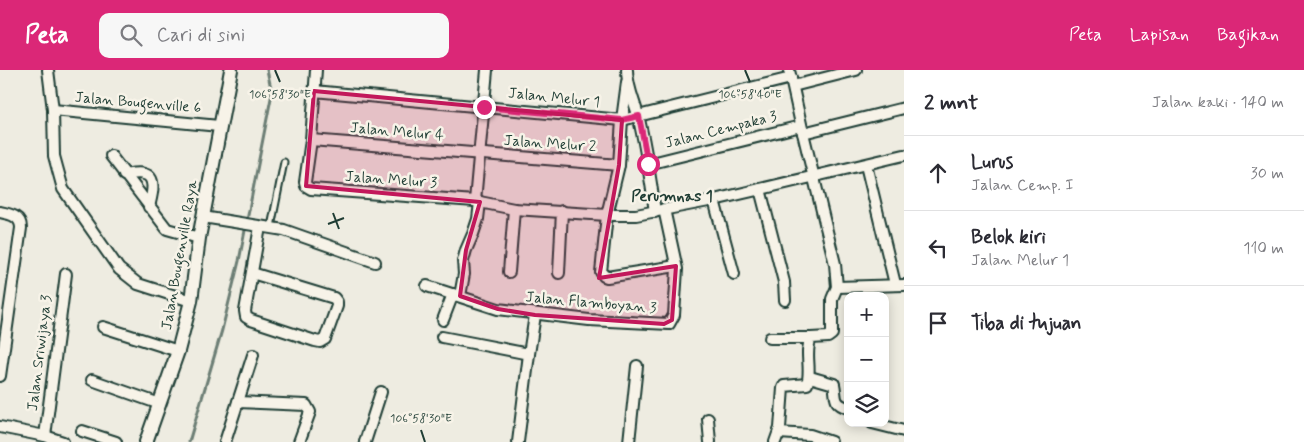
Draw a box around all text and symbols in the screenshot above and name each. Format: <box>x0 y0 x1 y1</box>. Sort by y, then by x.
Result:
search box <box>99 13 449 58</box>
text: Peta <box>25 20 69 51</box>
icon: search <box>117 21 145 49</box>
text: Cari di sini <box>157 23 245 48</box>
text: Peta <box>1069 23 1102 47</box>
text: Lapisan <box>1130 23 1189 47</box>
text: Bagikan <box>1217 23 1279 47</box>
street label: Jalan Melur 1 <box>507 83 601 113</box>
text: 106°58'30"E <box>249 87 311 103</box>
text: 106°58'40"E <box>718 87 782 103</box>
street label: Jalan Bougenville 6 <box>74 88 202 120</box>
text: 2 mnt <box>924 89 978 117</box>
text: Jalan kaki · 140 m <box>1152 92 1284 113</box>
route end <box>473 96 496 119</box>
street label: Jalan Cempaka 3 <box>663 106 779 154</box>
street label: Jalan Melur 4 <box>349 118 445 146</box>
street label: Jalan Melur 2 <box>503 131 597 157</box>
text: Lurus <box>971 150 1013 175</box>
route start <box>637 153 660 176</box>
icon: ahead <box>924 159 952 187</box>
text: 30 m <box>1251 163 1284 184</box>
street label: Jalan Melur 3 <box>344 167 438 193</box>
text: Jalan Cemp. I <box>971 175 1074 196</box>
street label: Jalan Bougenville Raya <box>157 177 204 332</box>
district label: Perumnas 1 <box>631 186 713 207</box>
text: Belok kiri <box>971 225 1046 250</box>
icon: left <box>924 234 952 262</box>
text: 110 m <box>1243 238 1284 259</box>
text: Jalan Melur 1 <box>971 250 1069 271</box>
street label: Jalan Flamboyan 3 <box>525 287 658 319</box>
map controls <box>844 292 889 427</box>
button: + <box>844 292 889 337</box>
street label: Jalan Sriwijaya 3 <box>23 294 57 412</box>
icon: arrive <box>924 309 952 337</box>
text: Tiba di tujuan <box>971 311 1082 336</box>
button: − <box>844 337 889 382</box>
button: layers <box>844 382 889 427</box>
text: 106°58'30"E <box>390 411 452 427</box>

